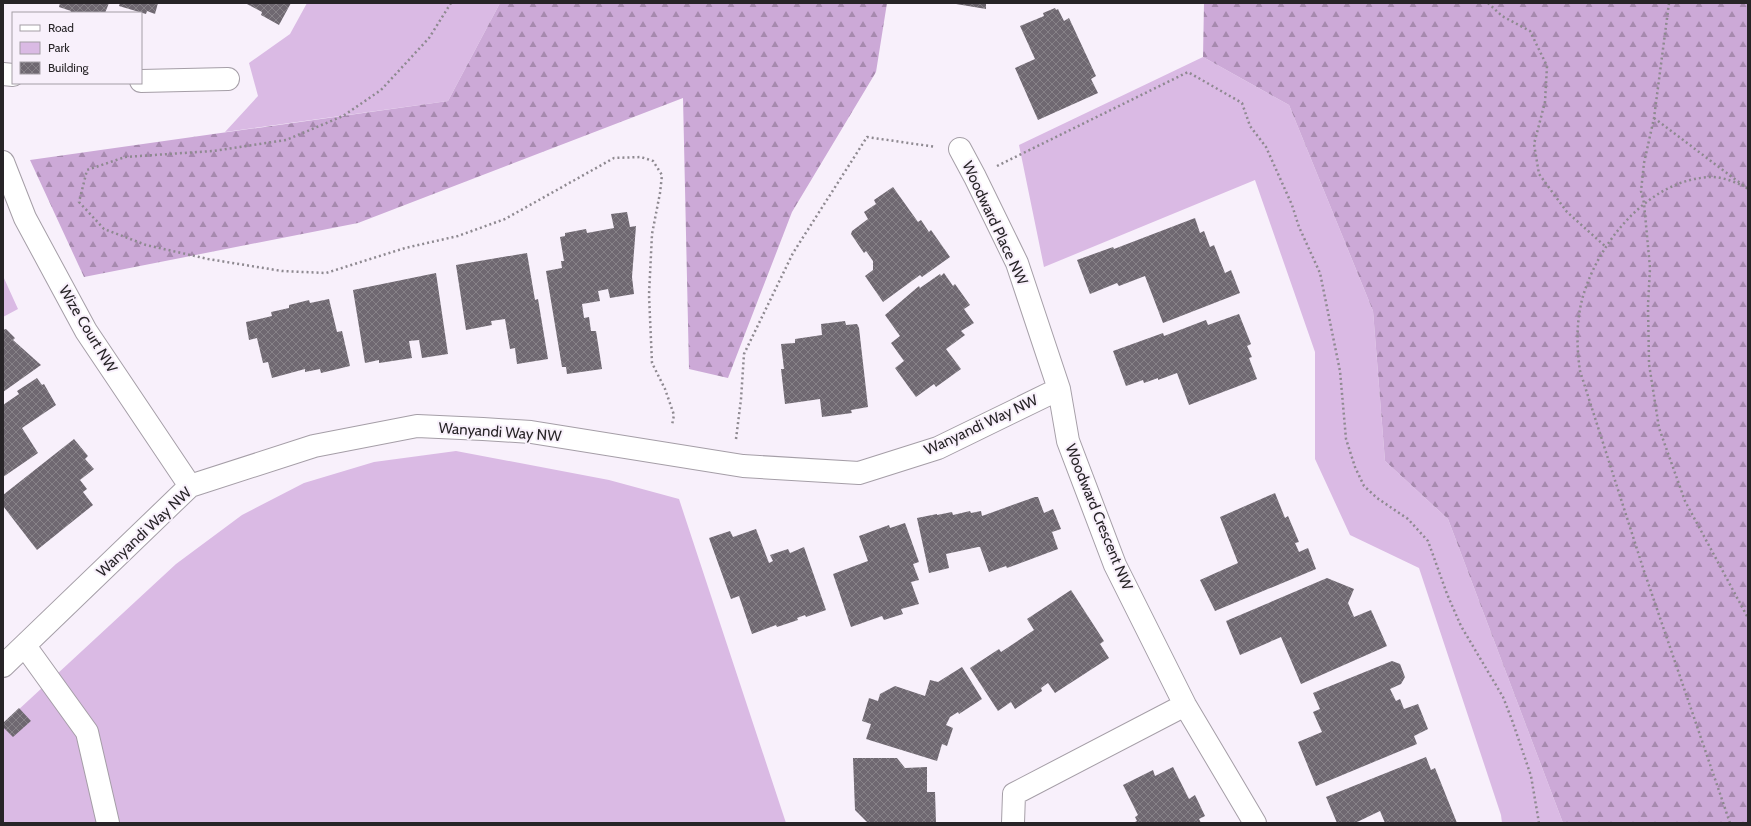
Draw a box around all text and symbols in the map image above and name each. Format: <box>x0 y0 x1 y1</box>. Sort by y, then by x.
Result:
legend <box>12 12 142 84</box>
text: Road <box>48 20 74 35</box>
text: Park <box>48 40 70 55</box>
text: Building <box>48 60 90 75</box>
street label: Woodward Place NW <box>958 158 1032 288</box>
street label: Wize Court NW <box>55 282 121 376</box>
street label: Wanyandi Way NW <box>921 390 1041 459</box>
street label: Wanyandi Way NW <box>438 419 563 445</box>
street label: Woodward Crescent NW <box>1061 441 1137 593</box>
street label: Wanyandi Way NW <box>93 483 196 581</box>

